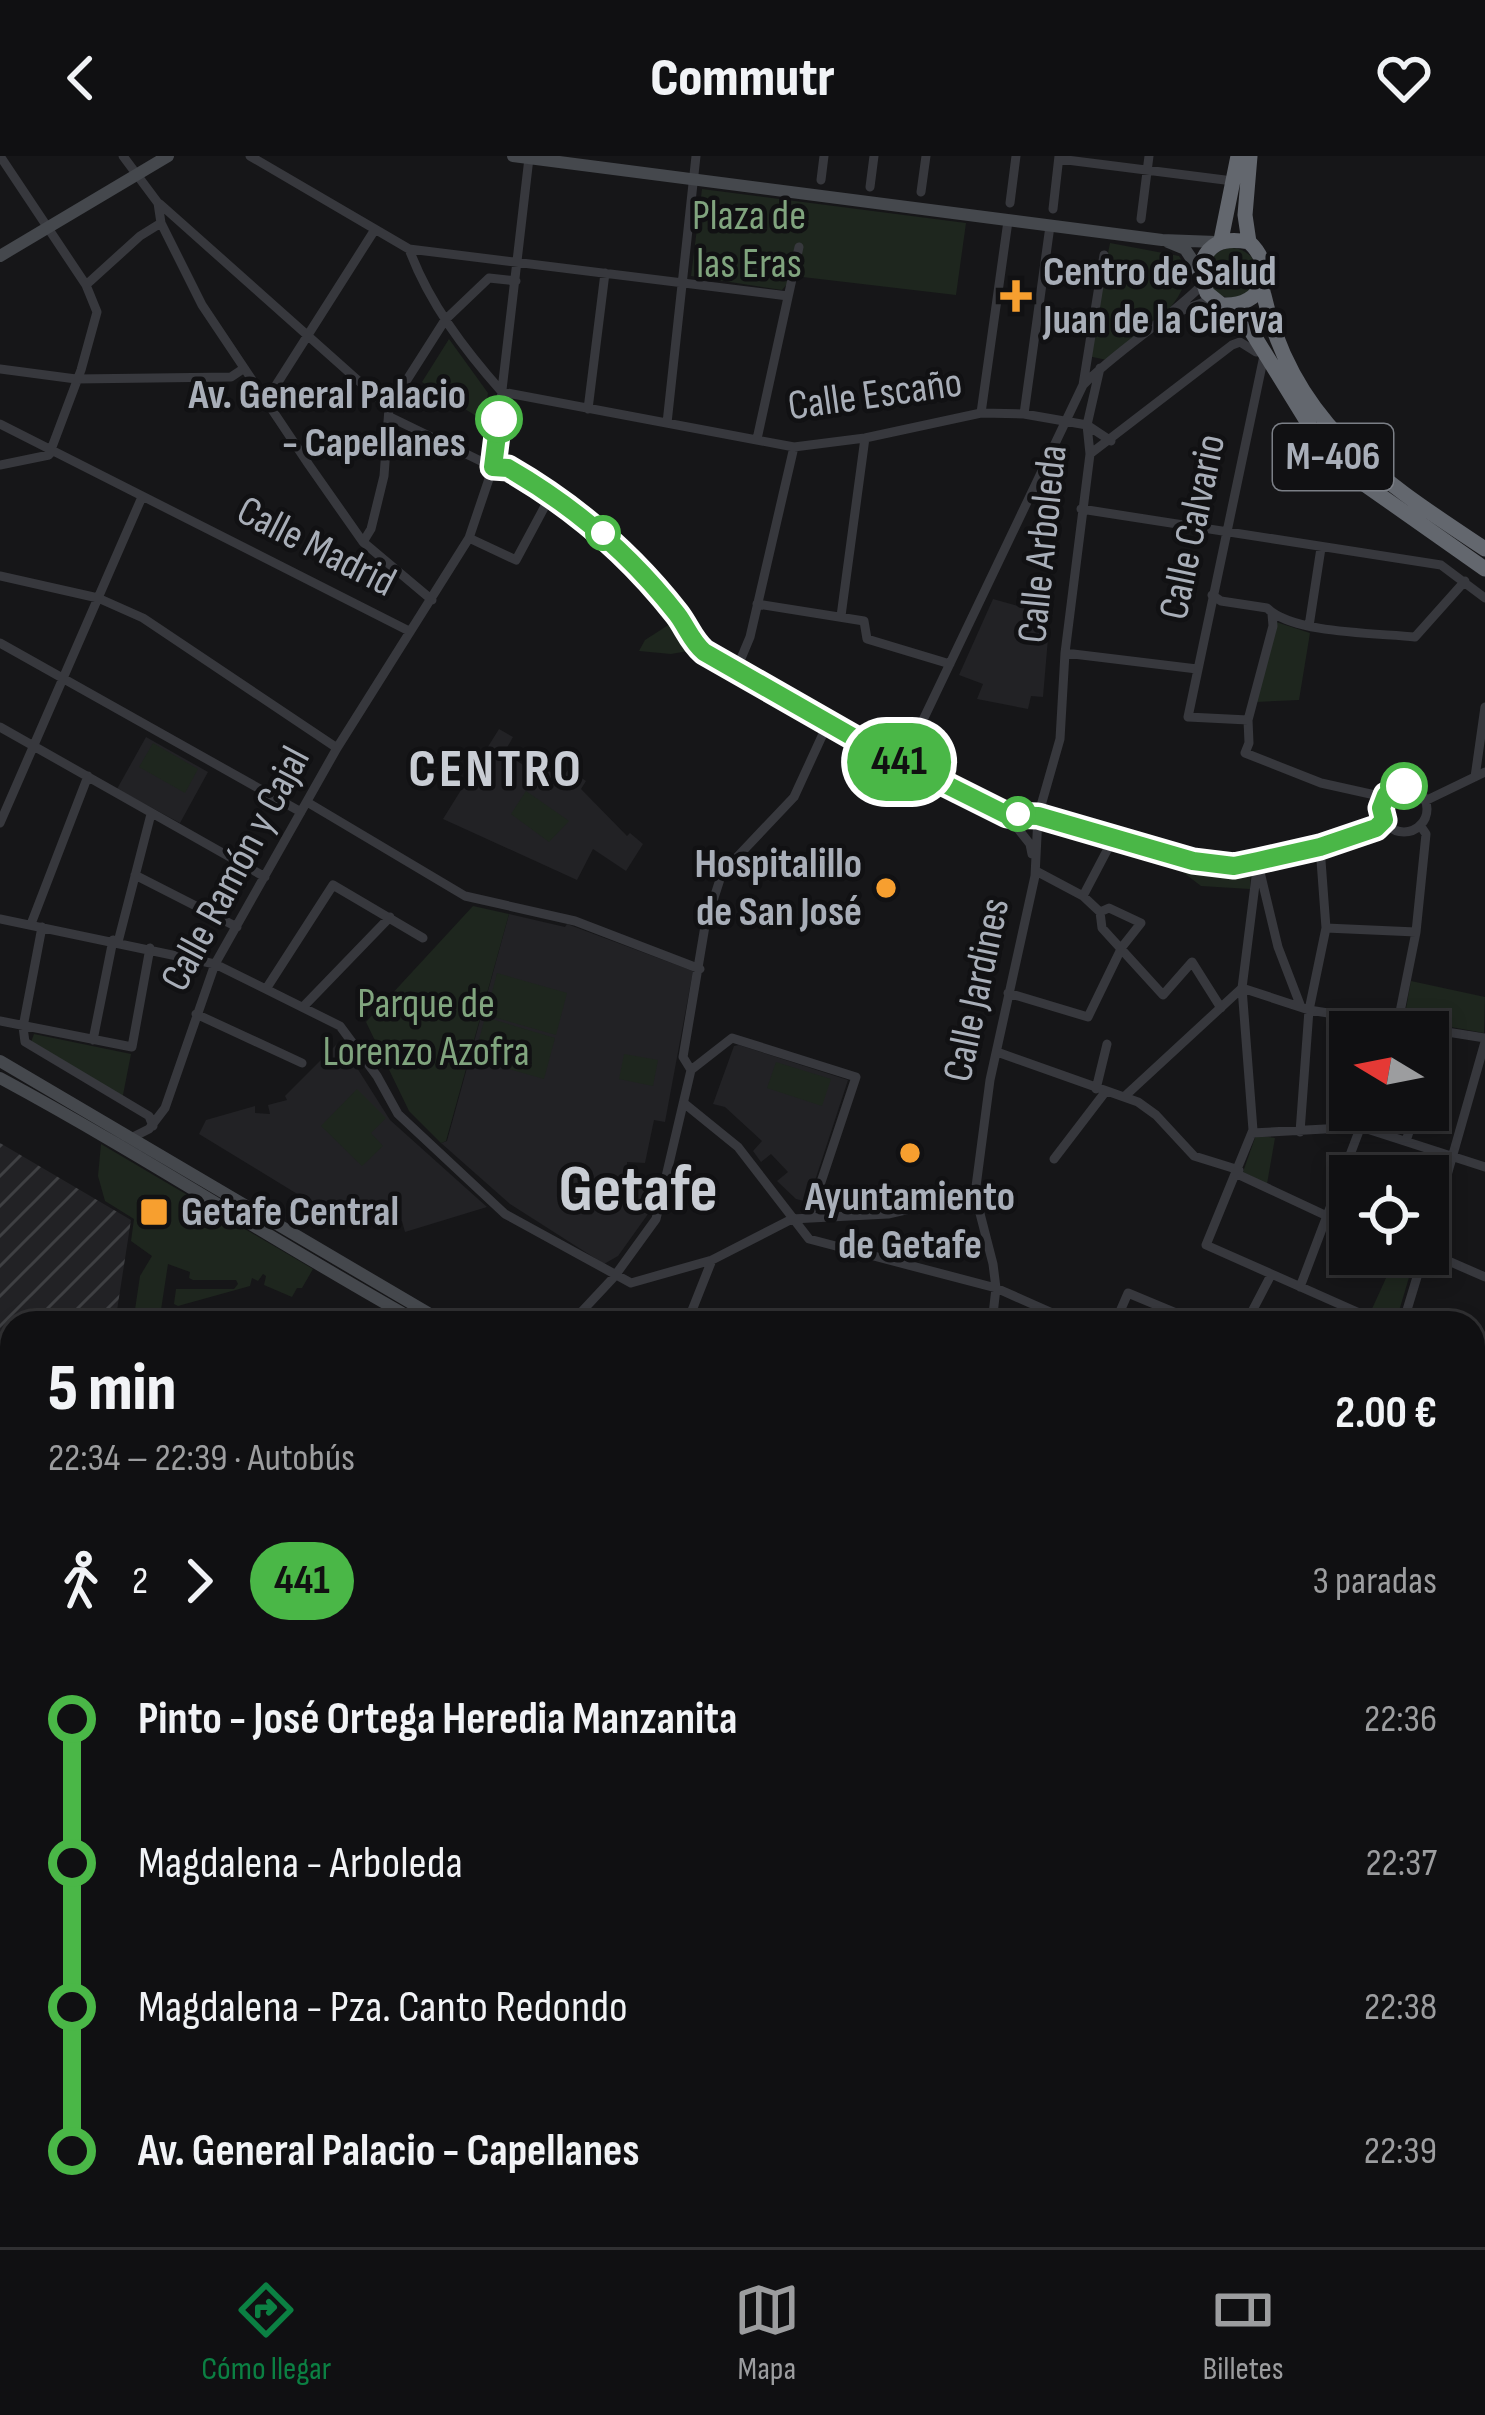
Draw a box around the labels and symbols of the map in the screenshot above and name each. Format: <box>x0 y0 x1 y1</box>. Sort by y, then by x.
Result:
park label: Plaza de las Eras <box>692 191 806 290</box>
place label: Centro de Salud Juan de la Cierva <box>1042 247 1284 346</box>
marker: Centro de Salud Juan de la Cierva <box>1000 280 1032 312</box>
street label: Calle Escaño <box>785 358 965 432</box>
place label: Av. General Palacio - Capellanes <box>188 370 466 469</box>
marker: Av. General Palacio - Capellanes <box>477 397 521 441</box>
road number: M-406 <box>1273 424 1393 490</box>
street label: Calle Calvario <box>1149 430 1237 624</box>
street label: Calle Arboleda <box>1007 442 1079 646</box>
street label: Calle Madrid <box>228 485 404 609</box>
unlabelled marker <box>587 517 619 549</box>
line badge: 441 <box>830 723 968 801</box>
district label: CENTRO <box>408 737 584 802</box>
street label: Calle Ramón y Cajal <box>150 738 322 1000</box>
unlabelled marker <box>1382 764 1426 808</box>
unlabelled marker <box>1002 798 1034 830</box>
place label: Hospitalillo de San José <box>694 839 862 938</box>
marker: Hospitalillo de San José <box>873 875 899 901</box>
street label: Calle Jardines <box>933 894 1021 1086</box>
park label: Parque de Lorenzo Azofra <box>322 979 530 1078</box>
north arrow <box>1329 1011 1449 1131</box>
marker: Ayuntamiento de Getafe <box>897 1140 923 1166</box>
district label: Getafe <box>558 1151 718 1230</box>
place label: Ayuntamiento de Getafe <box>804 1172 1015 1271</box>
place label: Getafe Central <box>181 1187 399 1238</box>
marker: Getafe Central <box>138 1196 170 1228</box>

